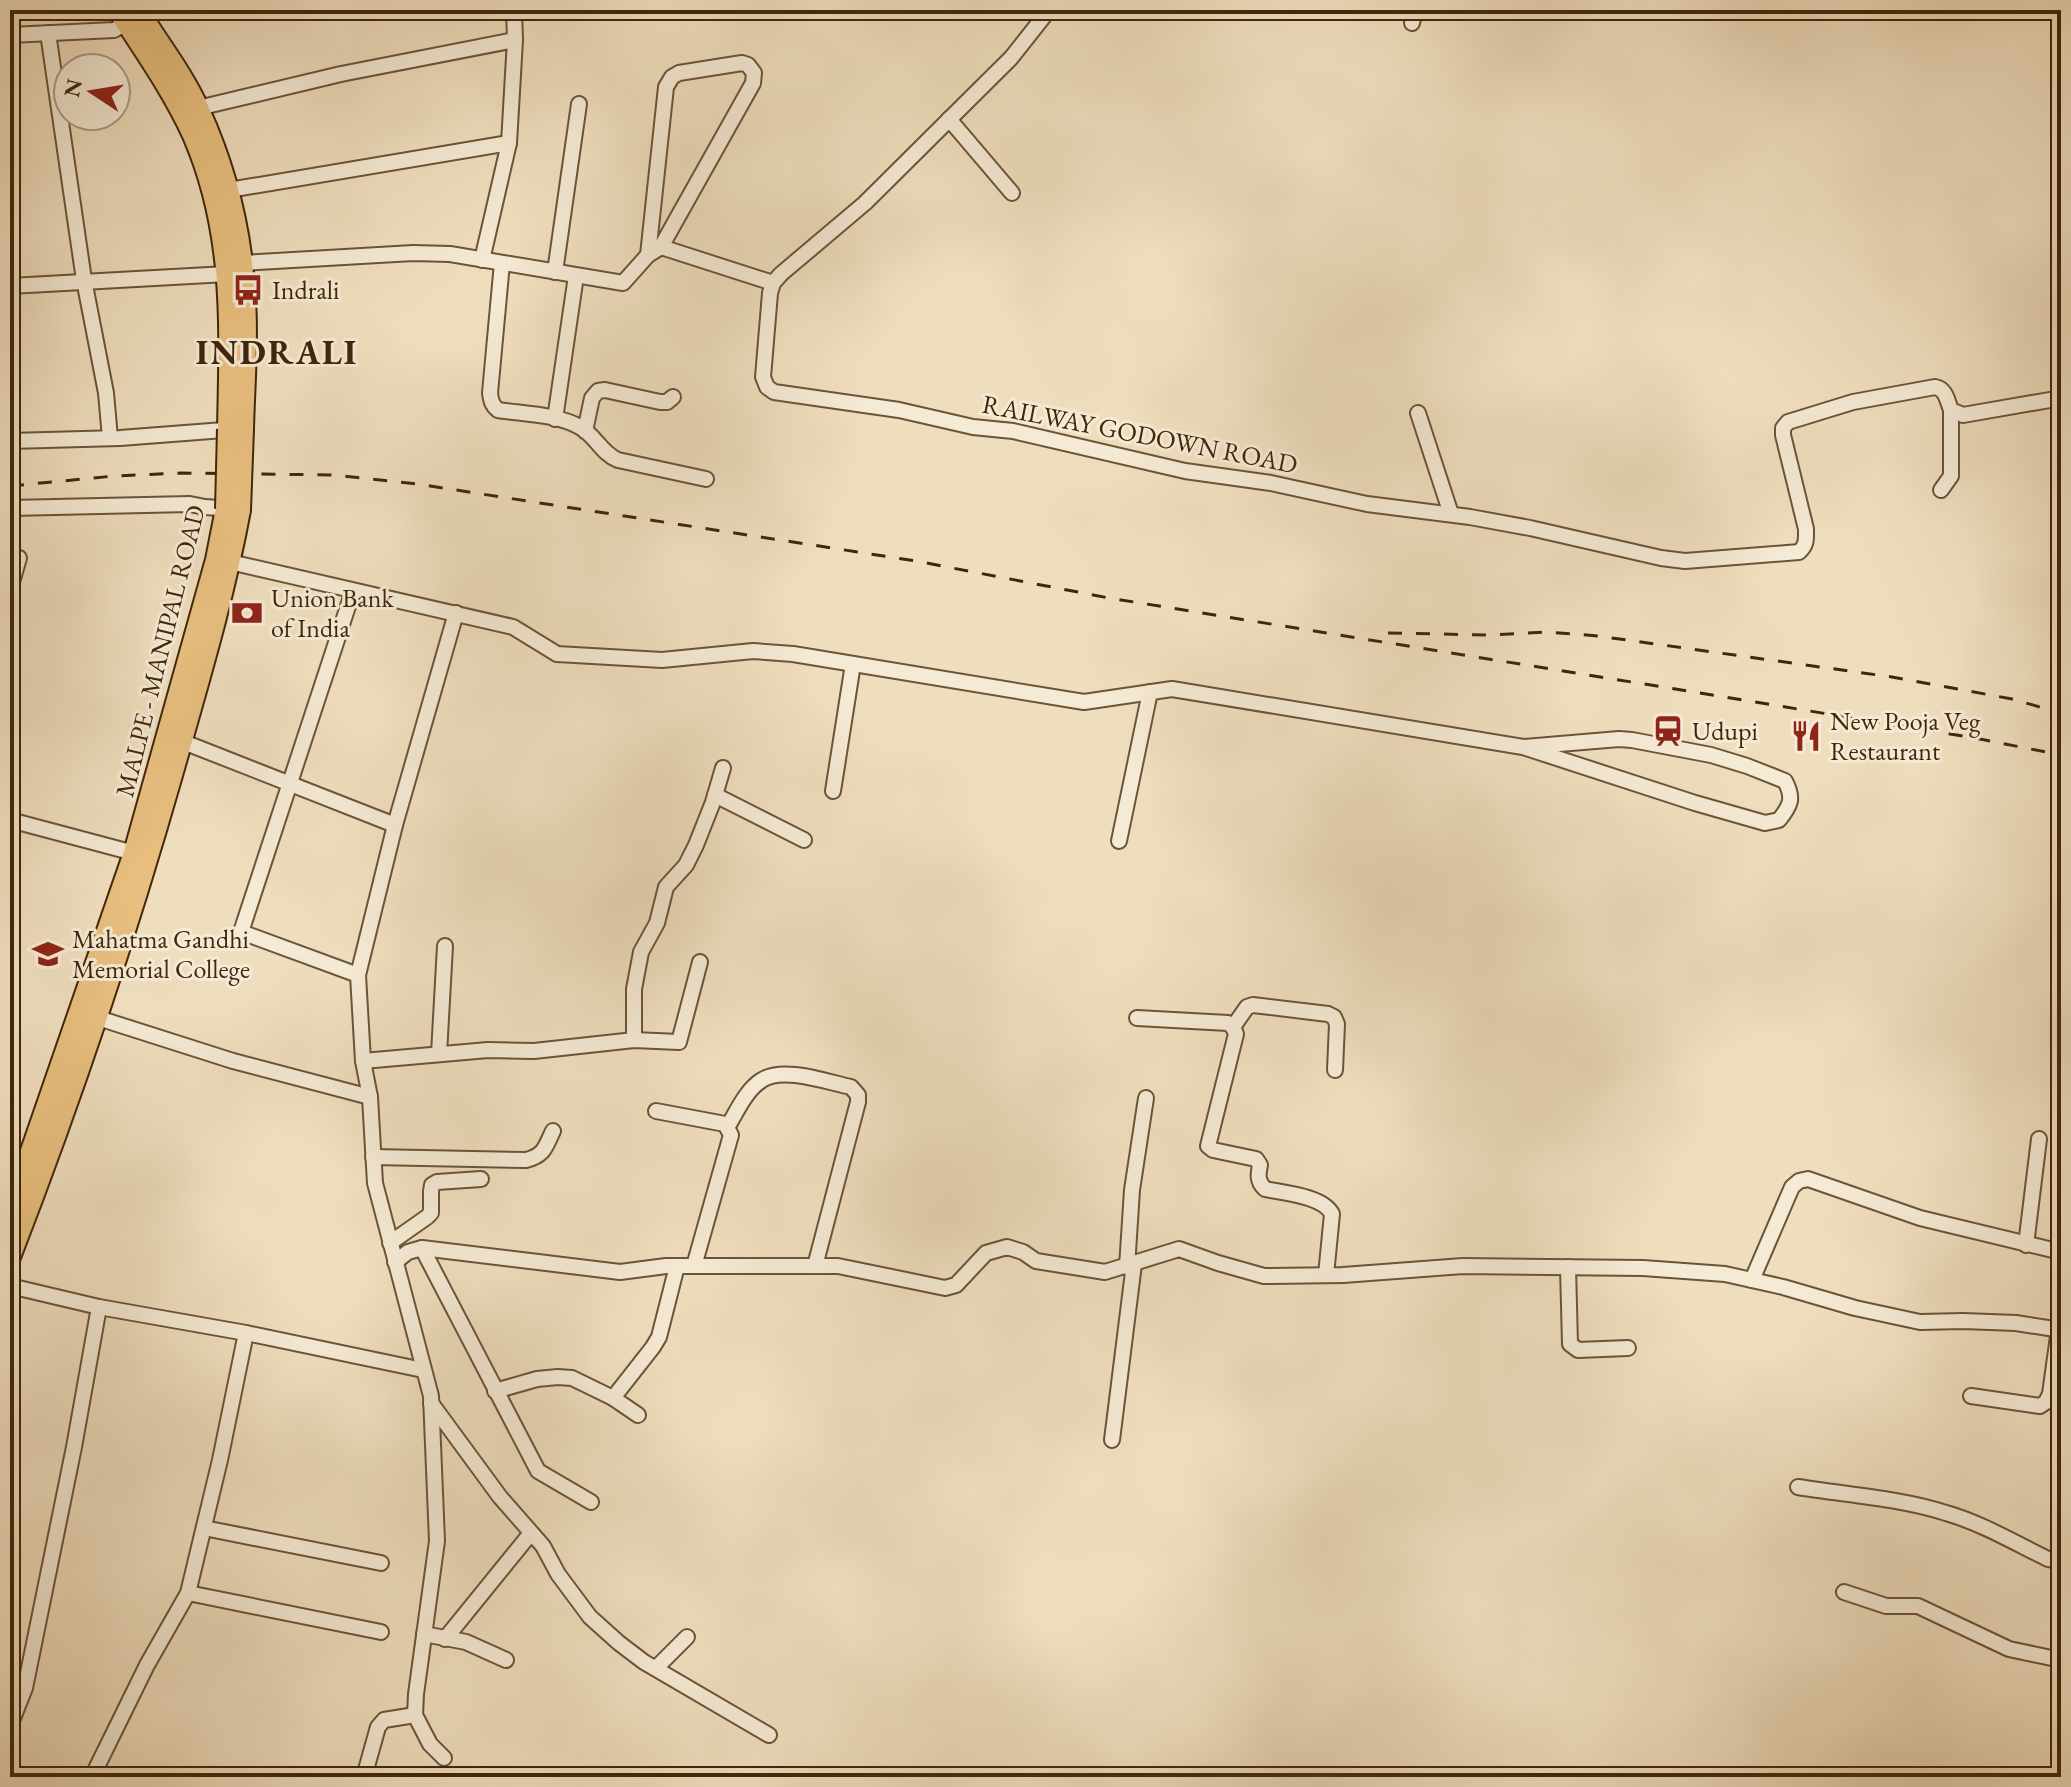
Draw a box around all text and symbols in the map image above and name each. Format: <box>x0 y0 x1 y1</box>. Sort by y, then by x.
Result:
north arrow <box>52 52 132 132</box>
text: N <box>57 76 89 100</box>
bus stop icon: Indrali <box>231 273 265 307</box>
place label: Indrali <box>272 273 339 307</box>
district label: INDRALI <box>196 330 358 374</box>
street label: RAILWAY GODOWN ROAD <box>979 387 1301 481</box>
street label: MALPE - MANIPAL ROAD <box>107 502 213 800</box>
place label: Union Bank of India <box>271 581 394 645</box>
bank icon: Union Bank of India <box>230 596 264 630</box>
place label: New Pooja Veg Restaurant <box>1830 704 1981 768</box>
station icon: Udupi <box>1651 714 1685 748</box>
place label: Udupi <box>1692 714 1758 748</box>
restaurant icon: New Pooja Veg Restaurant <box>1789 719 1823 753</box>
place label: Mahatma Gandhi Memorial College <box>72 922 250 986</box>
school or university icon: Mahatma Gandhi Memorial College <box>31 937 65 971</box>

